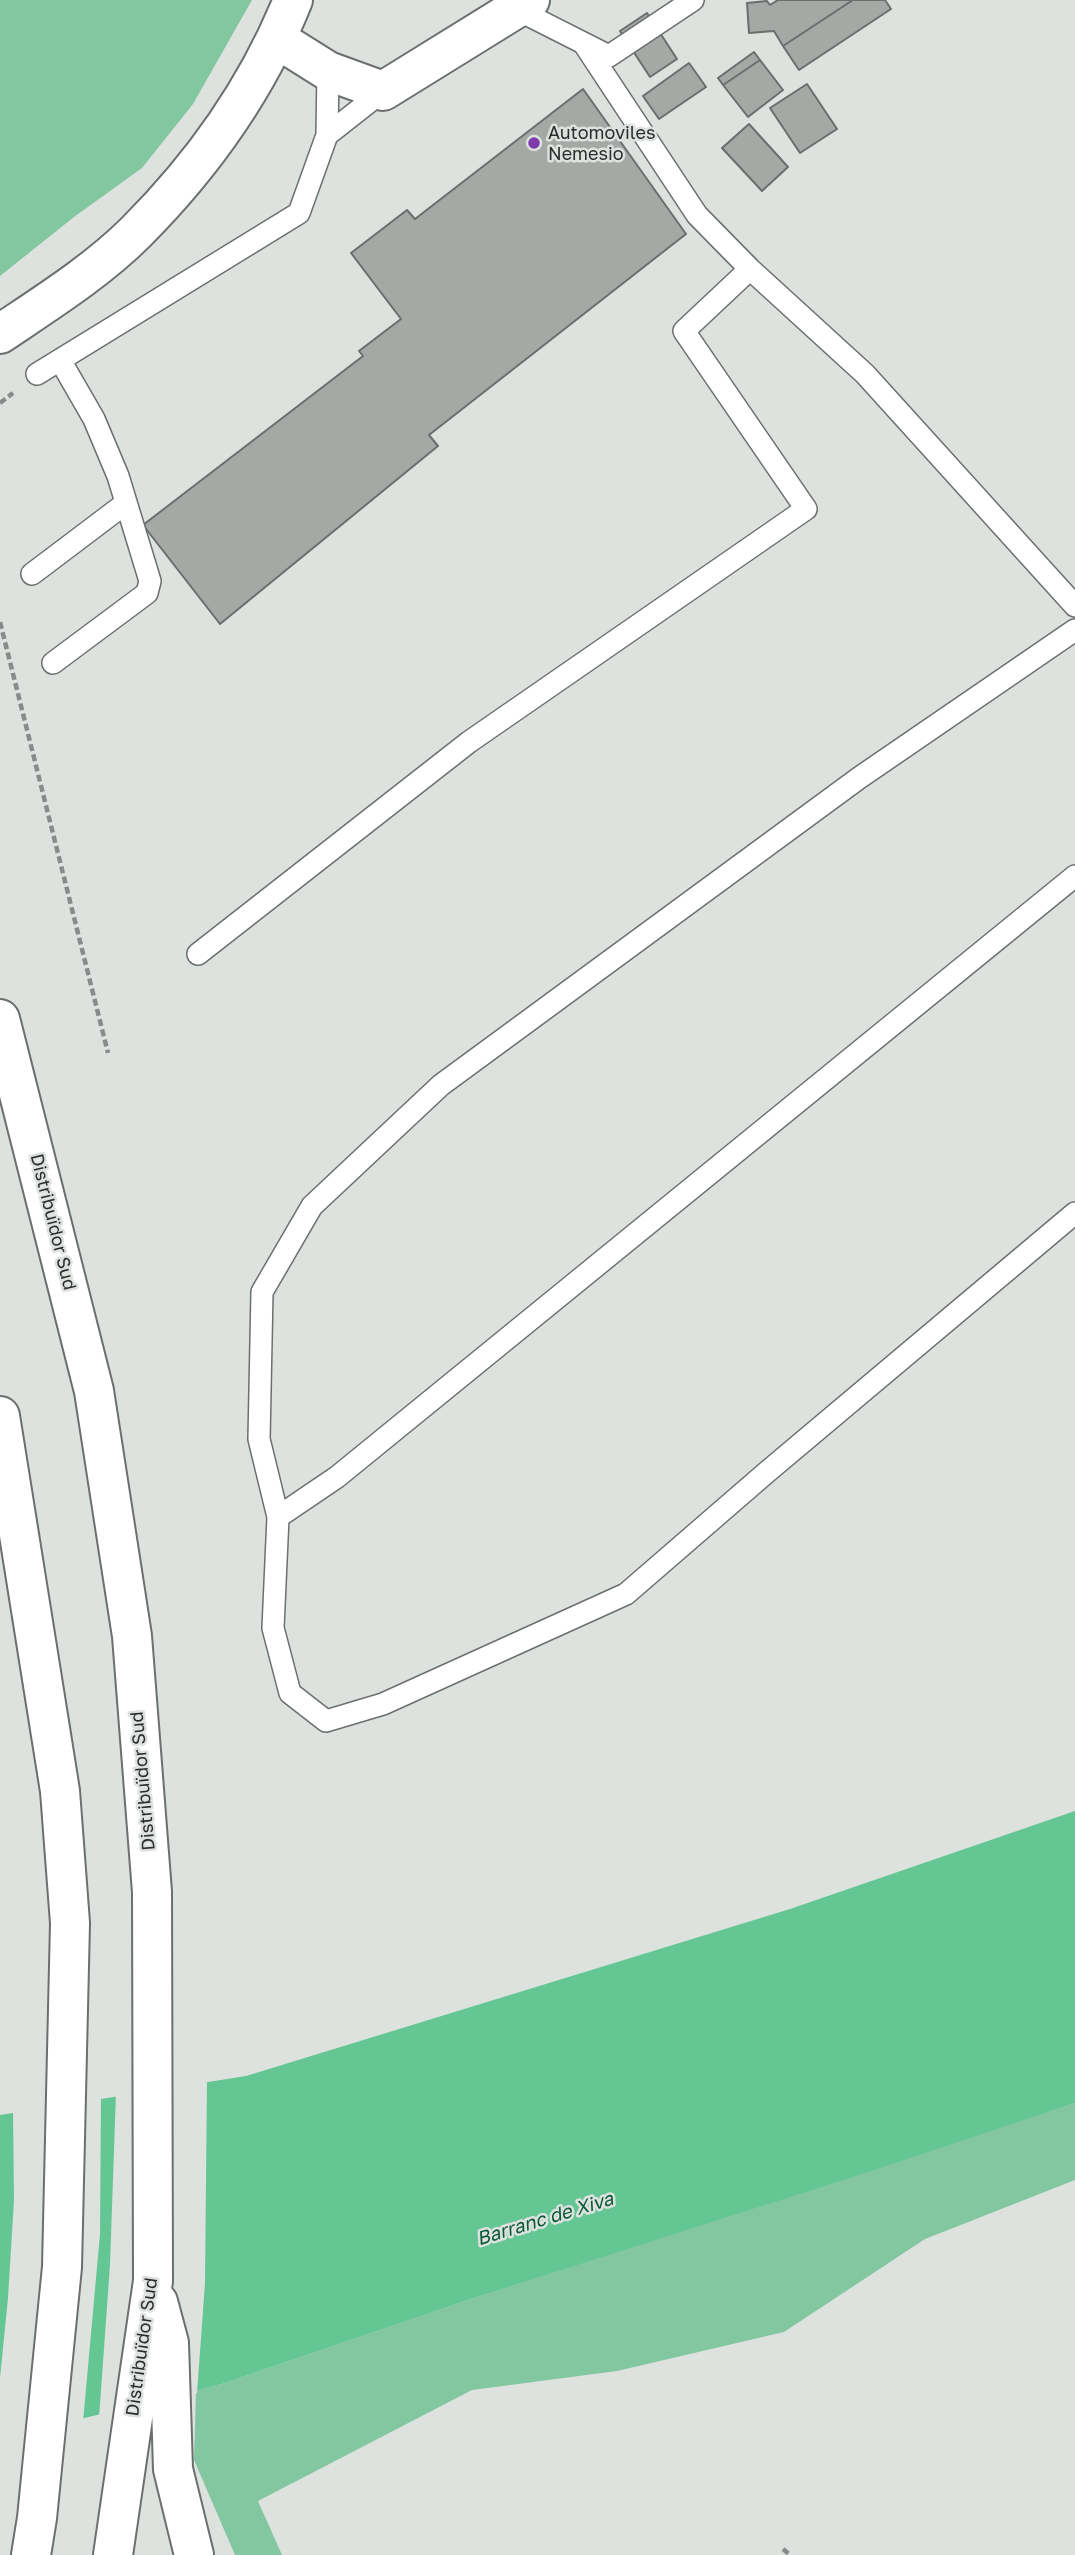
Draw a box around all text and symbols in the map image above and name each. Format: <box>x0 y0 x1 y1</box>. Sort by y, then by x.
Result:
place label: Automoviles Nemesio <box>548 122 655 164</box>
marker: Automoviles Nemesio <box>526 135 542 151</box>
street label: Distribuïdor Sud <box>26 1152 80 1292</box>
street label: Distribuïdor Sud <box>126 1710 160 1852</box>
water label: Barranc de Xiva <box>474 2187 616 2251</box>
street label: Distribuïdor Sud <box>122 2276 162 2418</box>

